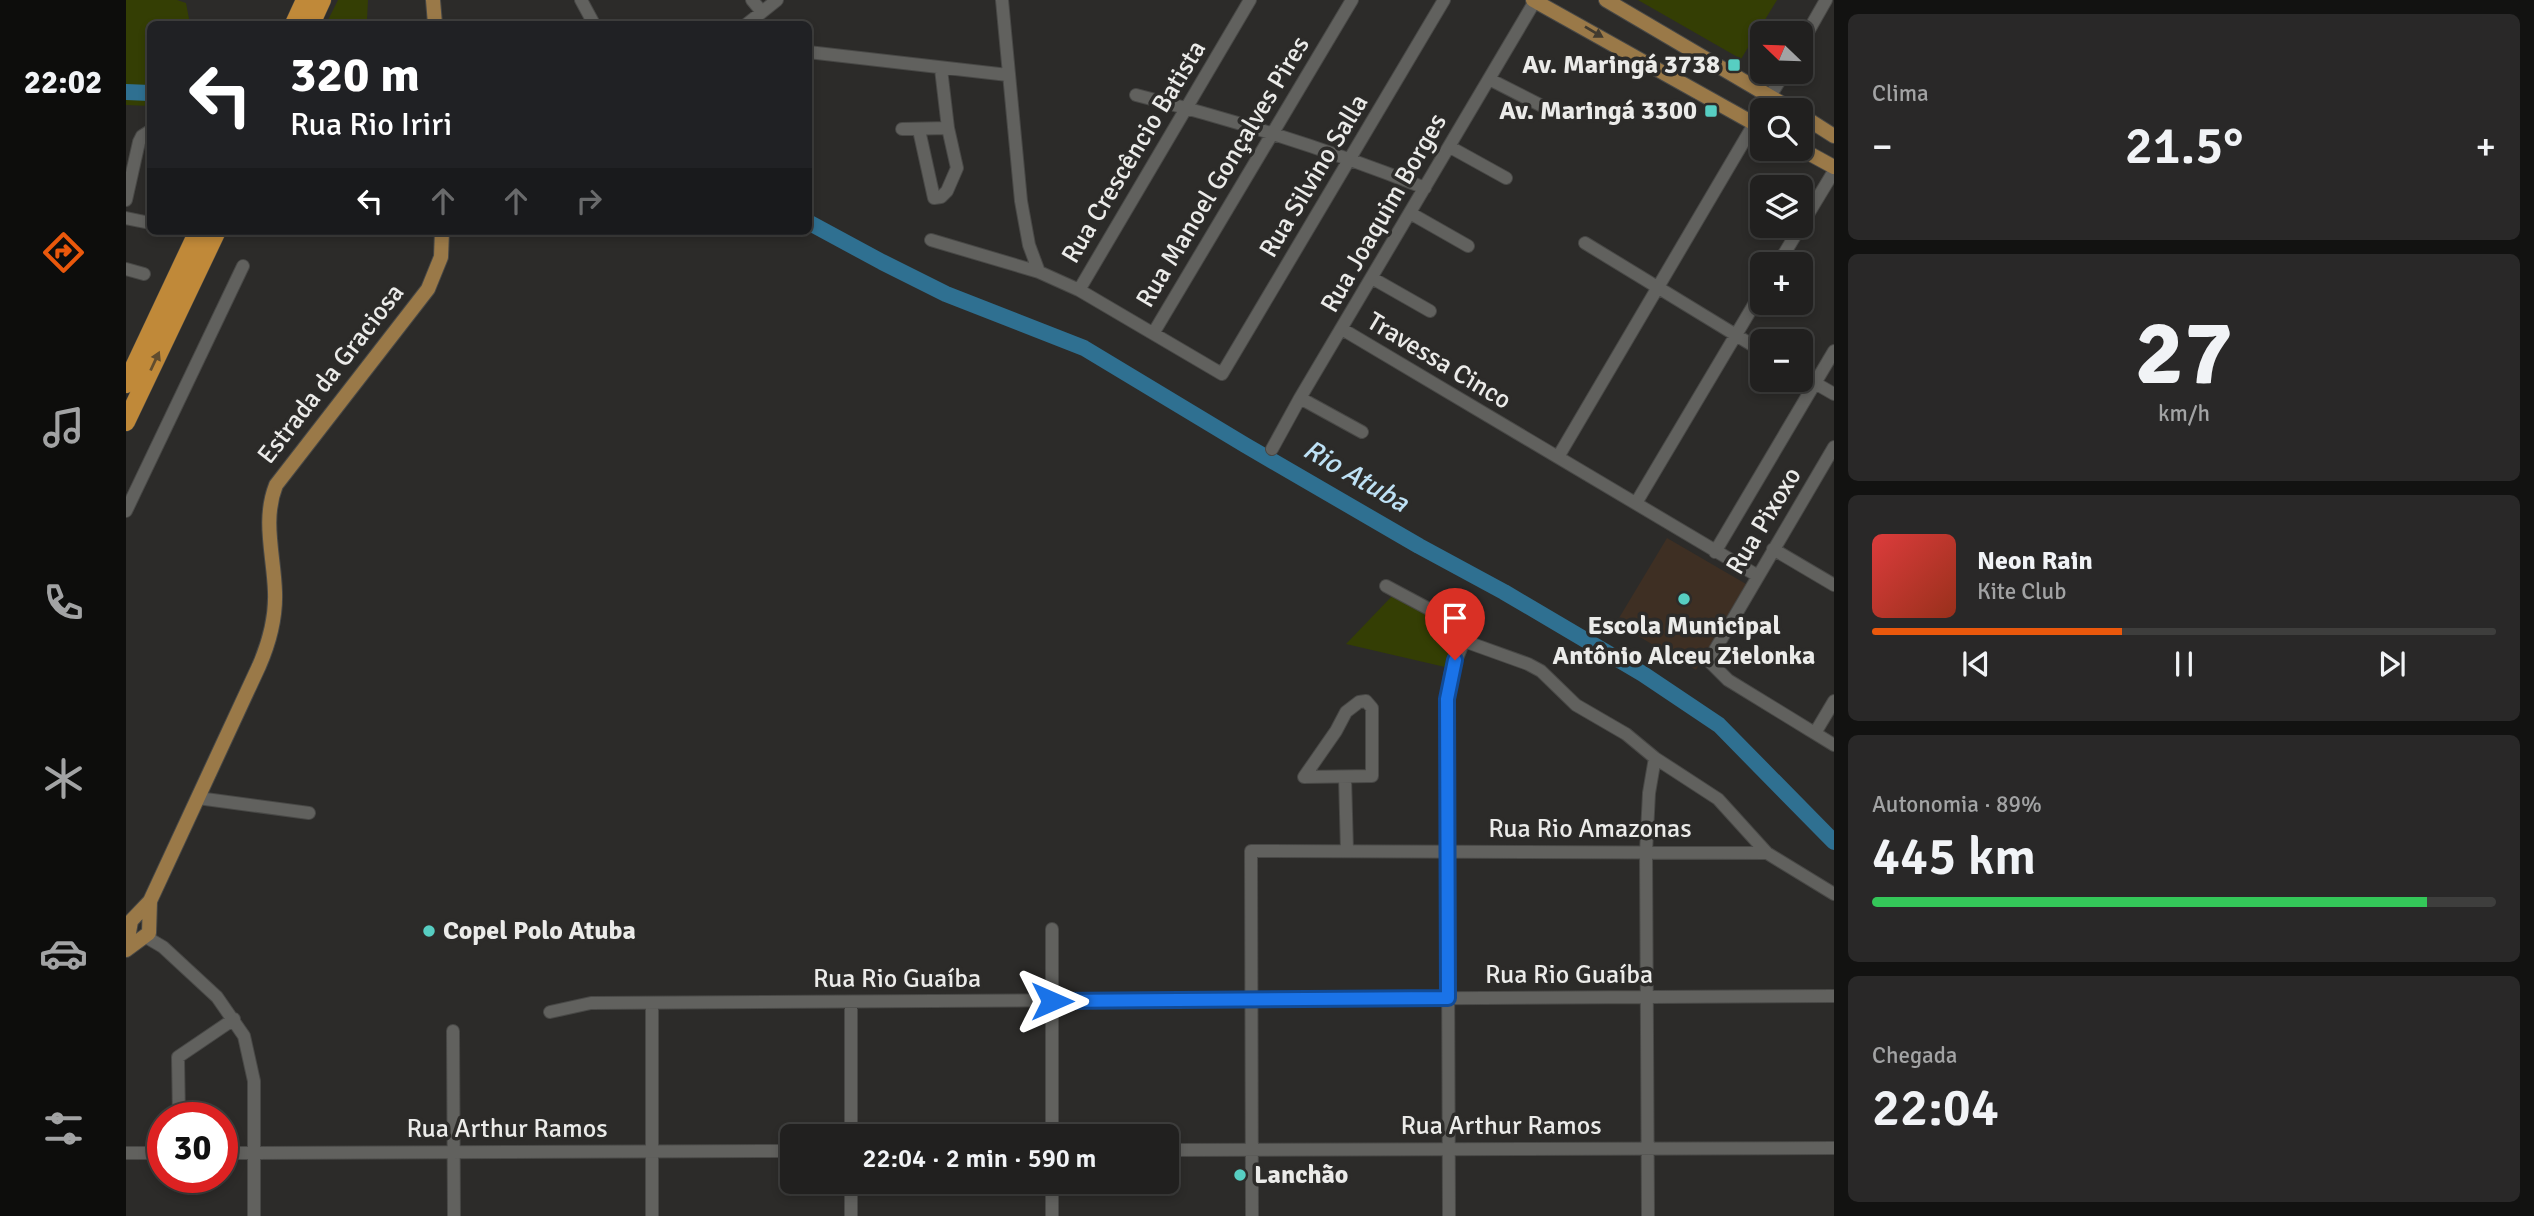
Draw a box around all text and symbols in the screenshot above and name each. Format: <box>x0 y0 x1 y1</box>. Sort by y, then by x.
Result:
north arrow <box>1750 21 1813 84</box>
map controls <box>1750 21 1813 392</box>
one-way arrow <box>1584 26 1603 38</box>
street label: Rua Manoel Gonçalves Pires <box>1129 31 1317 313</box>
street label: Rua Crescêncio Batista <box>1055 35 1213 269</box>
text: 320 m <box>290 45 420 105</box>
icon: left <box>175 49 266 140</box>
place label: Av. Maringá 3738 <box>1522 49 1720 81</box>
marker: Av. Maringá 3738 <box>1726 57 1742 73</box>
text: 22:02 <box>24 63 102 102</box>
text: Clima <box>1872 79 1929 108</box>
street label: Rua Silvino Salla <box>1253 89 1375 263</box>
place label: Av. Maringá 3300 <box>1499 95 1697 127</box>
button: search <box>1750 98 1813 161</box>
marker: Av. Maringá 3300 <box>1703 103 1719 119</box>
text: Rua Rio Iriri <box>290 105 452 144</box>
street label: Rua Joaquim Borges <box>1314 108 1454 318</box>
text: 21.5° <box>2125 114 2243 178</box>
text: − <box>1872 123 1893 170</box>
text: + <box>2475 123 2496 170</box>
button: layers <box>1750 175 1813 238</box>
icon: left <box>351 182 389 220</box>
icon: ahead <box>424 182 462 220</box>
icon: ahead <box>497 182 535 220</box>
icon: right <box>570 182 608 220</box>
icon: directions <box>39 228 88 277</box>
button: + <box>1750 252 1813 315</box>
street label: Estrada da Graciosa <box>251 278 411 470</box>
text: 27 <box>2135 297 2233 410</box>
street label: Travessa Cinco <box>1361 305 1517 417</box>
button: − <box>1750 329 1813 392</box>
one-way arrow <box>150 351 161 371</box>
text: km/h <box>2158 399 2210 428</box>
icon: music <box>39 403 88 452</box>
water label: Rio Atuba <box>1297 432 1415 520</box>
street label: Rua Pixoxo <box>1720 462 1808 580</box>
text: Neon Rain <box>1977 545 2093 577</box>
text: Kite Club <box>1977 577 2066 606</box>
icon: phone <box>39 578 88 627</box>
pin <box>1425 588 1485 660</box>
marker: Escola Municipal Antônio Alceu Zielonka <box>1676 591 1692 607</box>
icon: arrive <box>1436 599 1474 637</box>
place label: Escola Municipal Antônio Alceu Zielonka <box>1553 610 1815 672</box>
icon: previous <box>1957 645 1995 683</box>
icon: pause <box>2165 645 2203 683</box>
icon: next <box>2373 645 2411 683</box>
icon: climate <box>39 754 88 803</box>
text: Autonomia · 89% <box>1872 790 2042 819</box>
street label: Rua Rio Amazonas <box>1488 813 1692 845</box>
text: 445 km <box>1872 825 2036 889</box>
place label: Copel Polo Atuba <box>443 915 636 947</box>
marker: Copel Polo Atuba <box>421 923 437 939</box>
icon: car <box>39 929 88 978</box>
street label: Rua Rio Guaíba <box>1485 959 1653 991</box>
street label: Rua Rio Guaíba <box>813 963 981 995</box>
position arrow <box>1015 964 1089 1038</box>
text: Chegada <box>1872 1041 1957 1070</box>
text: 22:04 <box>1872 1076 1999 1140</box>
speed limit sign: 30 <box>147 1102 238 1193</box>
icon: filters <box>39 1104 88 1153</box>
street label: Rua Arthur Ramos <box>1400 1110 1602 1142</box>
street label: Rua Arthur Ramos <box>406 1113 608 1145</box>
text: 22:04 · 2 min · 590 m <box>863 1143 1096 1175</box>
place label: Lanchão <box>1254 1159 1348 1191</box>
marker: Lanchão <box>1232 1167 1248 1183</box>

